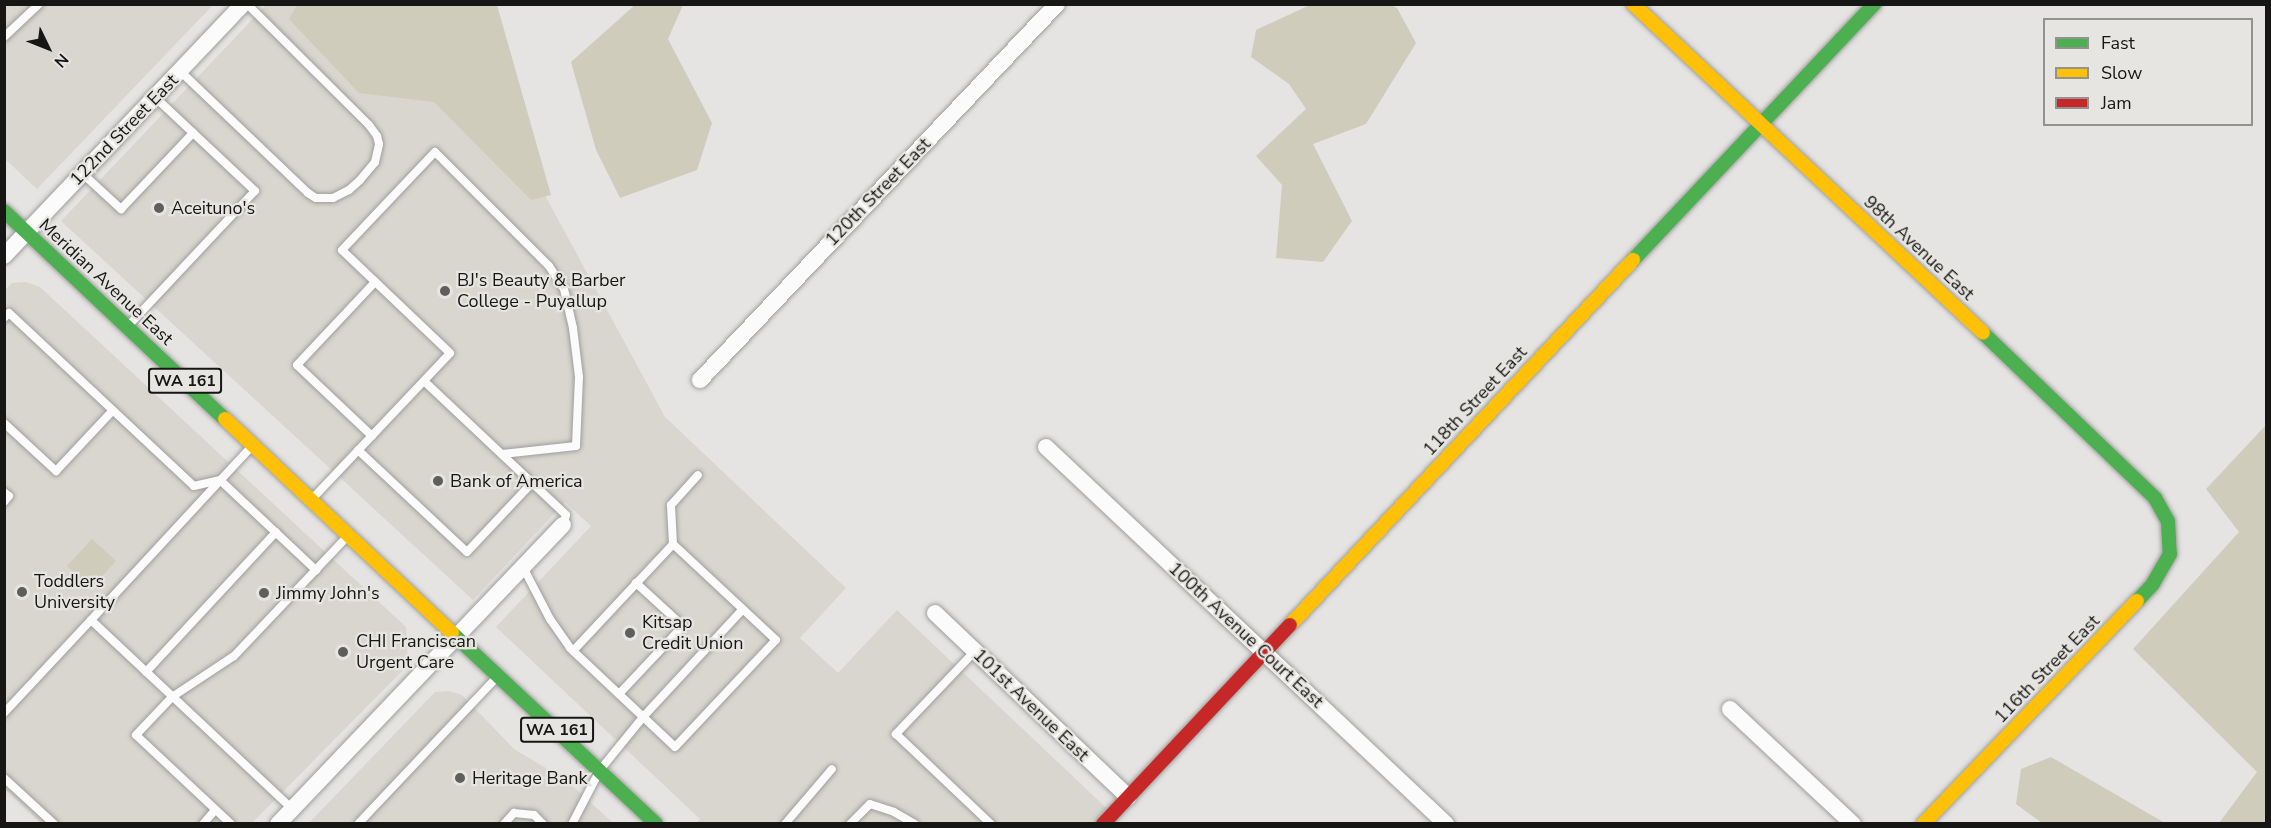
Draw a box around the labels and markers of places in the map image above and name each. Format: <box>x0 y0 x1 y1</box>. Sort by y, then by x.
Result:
place label: Aceituno's <box>171 197 255 219</box>
marker: Aceituno's <box>152 201 166 215</box>
place label: BJ's Beauty & Barber College - Puyallup <box>457 270 626 312</box>
marker: BJ's Beauty & Barber College - Puyallup <box>438 284 452 298</box>
place label: Bank of America <box>450 470 583 492</box>
marker: Bank of America <box>431 474 445 488</box>
place label: Toddlers University <box>34 571 115 614</box>
place label: Jimmy John's <box>276 582 380 604</box>
marker: Toddlers University <box>15 585 29 599</box>
marker: Jimmy John's <box>257 586 271 600</box>
place label: Kitsap Credit Union <box>642 612 743 654</box>
marker: Kitsap Credit Union <box>623 626 637 640</box>
place label: CHI Franciscan Urgent Care <box>356 631 476 674</box>
marker: CHI Franciscan Urgent Care <box>334 643 352 661</box>
place label: Heritage Bank <box>472 767 587 789</box>
marker: Heritage Bank <box>453 771 467 785</box>

